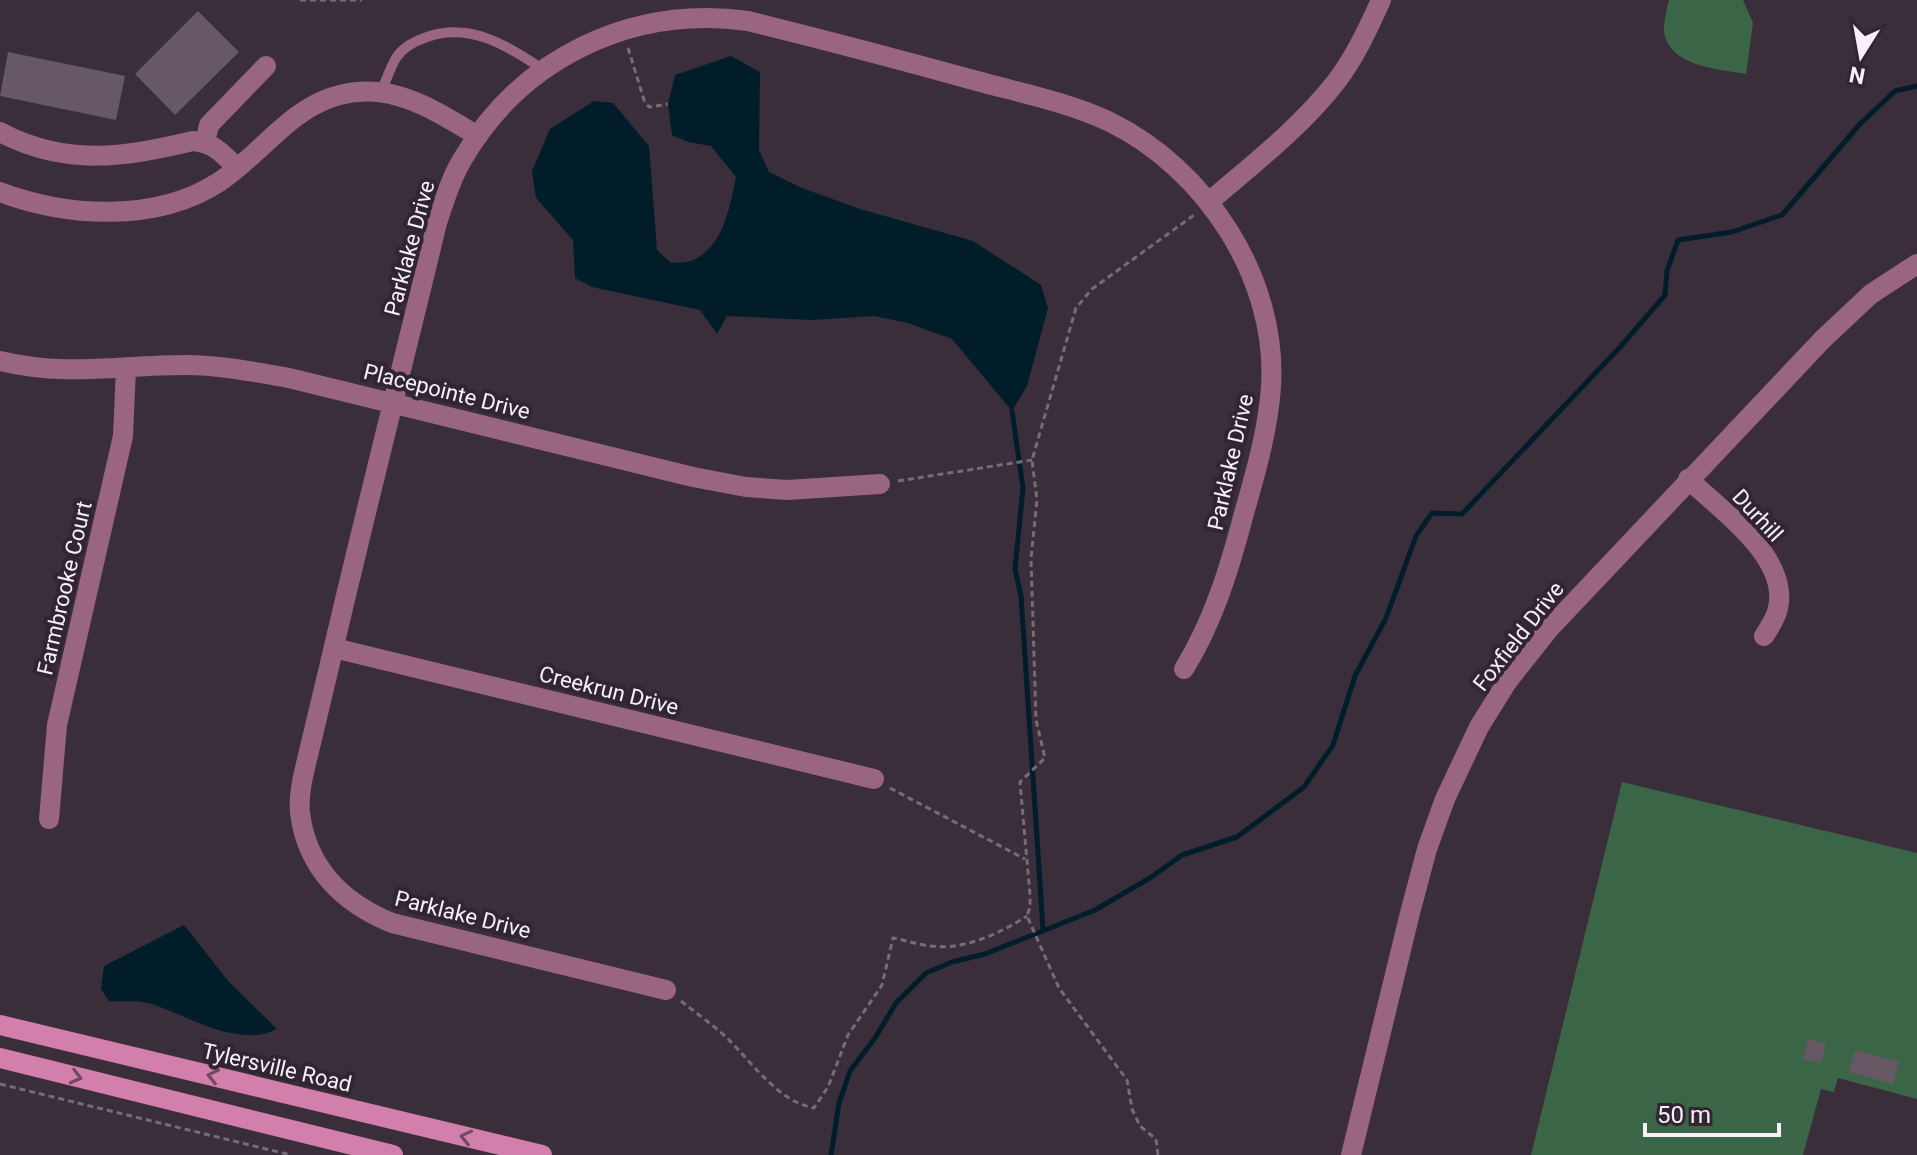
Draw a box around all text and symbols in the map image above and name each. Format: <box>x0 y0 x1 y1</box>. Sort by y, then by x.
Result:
north arrow <box>1821 16 1901 96</box>
text: N <box>1847 61 1867 89</box>
street label: Parklake Drive <box>379 178 440 319</box>
street label: Placepointe Drive <box>361 359 533 424</box>
street label: Parklake Drive <box>1203 392 1258 533</box>
street label: Durhill <box>1727 484 1788 547</box>
street label: Farmbrooke Court <box>32 499 97 677</box>
street label: Foxfield Drive <box>1468 577 1569 696</box>
street label: Creekrun Drive <box>537 661 681 720</box>
street label: Parklake Drive <box>392 886 533 943</box>
street label: Tylersville Road <box>200 1038 354 1097</box>
one-way arrow <box>68 1068 82 1085</box>
one-way arrow <box>207 1069 221 1086</box>
scale bar <box>1645 1087 1779 1137</box>
text: 50 m <box>1657 1101 1711 1129</box>
one-way arrow <box>460 1129 473 1146</box>

